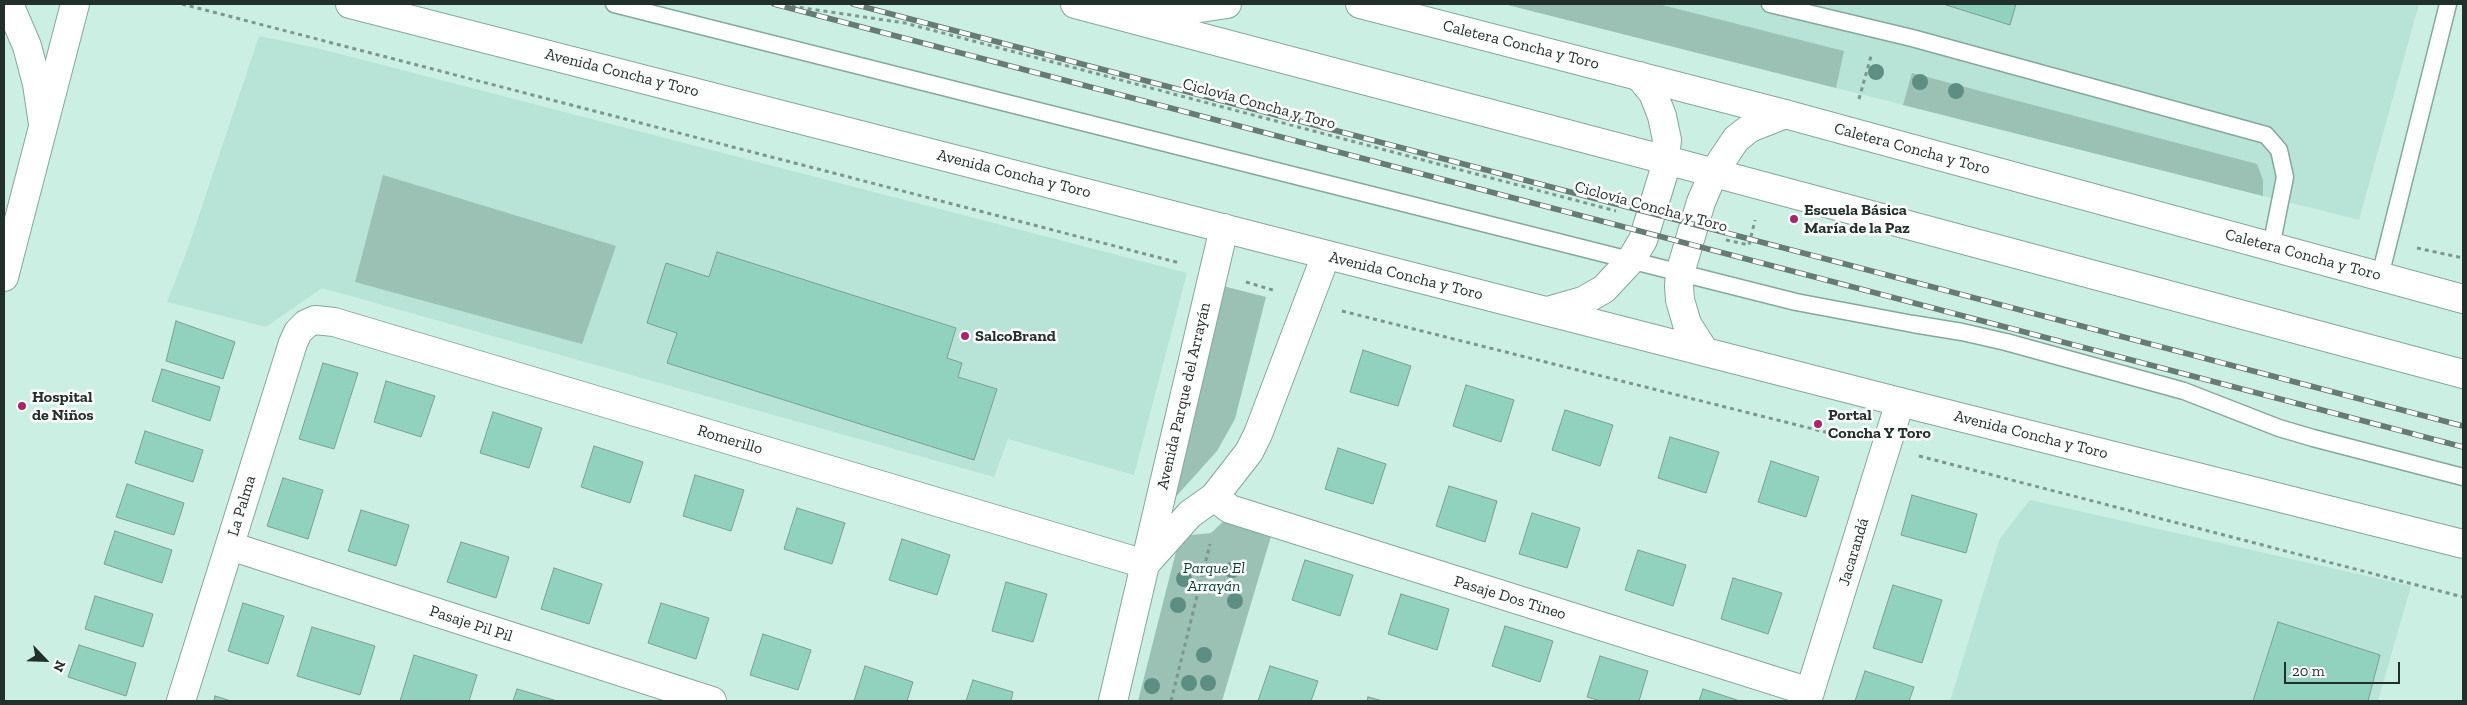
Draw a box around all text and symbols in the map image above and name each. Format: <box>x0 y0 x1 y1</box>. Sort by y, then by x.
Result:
street label: Caletera Concha y Toro <box>1441 16 1601 74</box>
street label: Avenida Concha y Toro <box>543 45 701 101</box>
street label: Ciclovía Concha y Toro <box>1180 74 1338 134</box>
street label: Caletera Concha y Toro <box>1832 119 1992 179</box>
street label: Avenida Concha y Toro <box>935 146 1093 202</box>
street label: Ciclovía Concha y Toro <box>1572 177 1730 237</box>
place label: Escuela Básica María de la Paz <box>1804 200 1910 238</box>
marker: Escuela Básica María de la Paz <box>1788 213 1800 225</box>
street label: Caletera Concha y Toro <box>2223 225 2383 285</box>
street label: Avenida Concha y Toro <box>1327 248 1485 304</box>
street label: Avenida Parque del Arrayán <box>1153 301 1215 491</box>
place label: SalcoBrand <box>975 326 1056 346</box>
marker: SalcoBrand <box>959 330 971 342</box>
place label: Hospital de Niños <box>32 387 94 425</box>
marker: Hospital de Niños <box>16 400 28 412</box>
place label: Portal Concha Y Toro <box>1828 405 1931 443</box>
street label: Avenida Concha y Toro <box>1952 407 2110 463</box>
marker: Portal Concha Y Toro <box>1812 418 1824 430</box>
street label: Romerillo <box>695 421 765 459</box>
street label: La Palma <box>224 473 260 539</box>
street label: Jacarandá <box>1835 516 1873 588</box>
park label: Parque El Arrayán <box>1183 558 1245 596</box>
street label: Pasaje Dos Tineo <box>1452 572 1568 624</box>
street label: Pasaje Pil Pil <box>427 602 515 646</box>
north arrow <box>20 635 70 685</box>
scale bar <box>2287 652 2403 684</box>
text: N <box>49 658 69 675</box>
text: 20 m <box>2292 662 2325 680</box>

